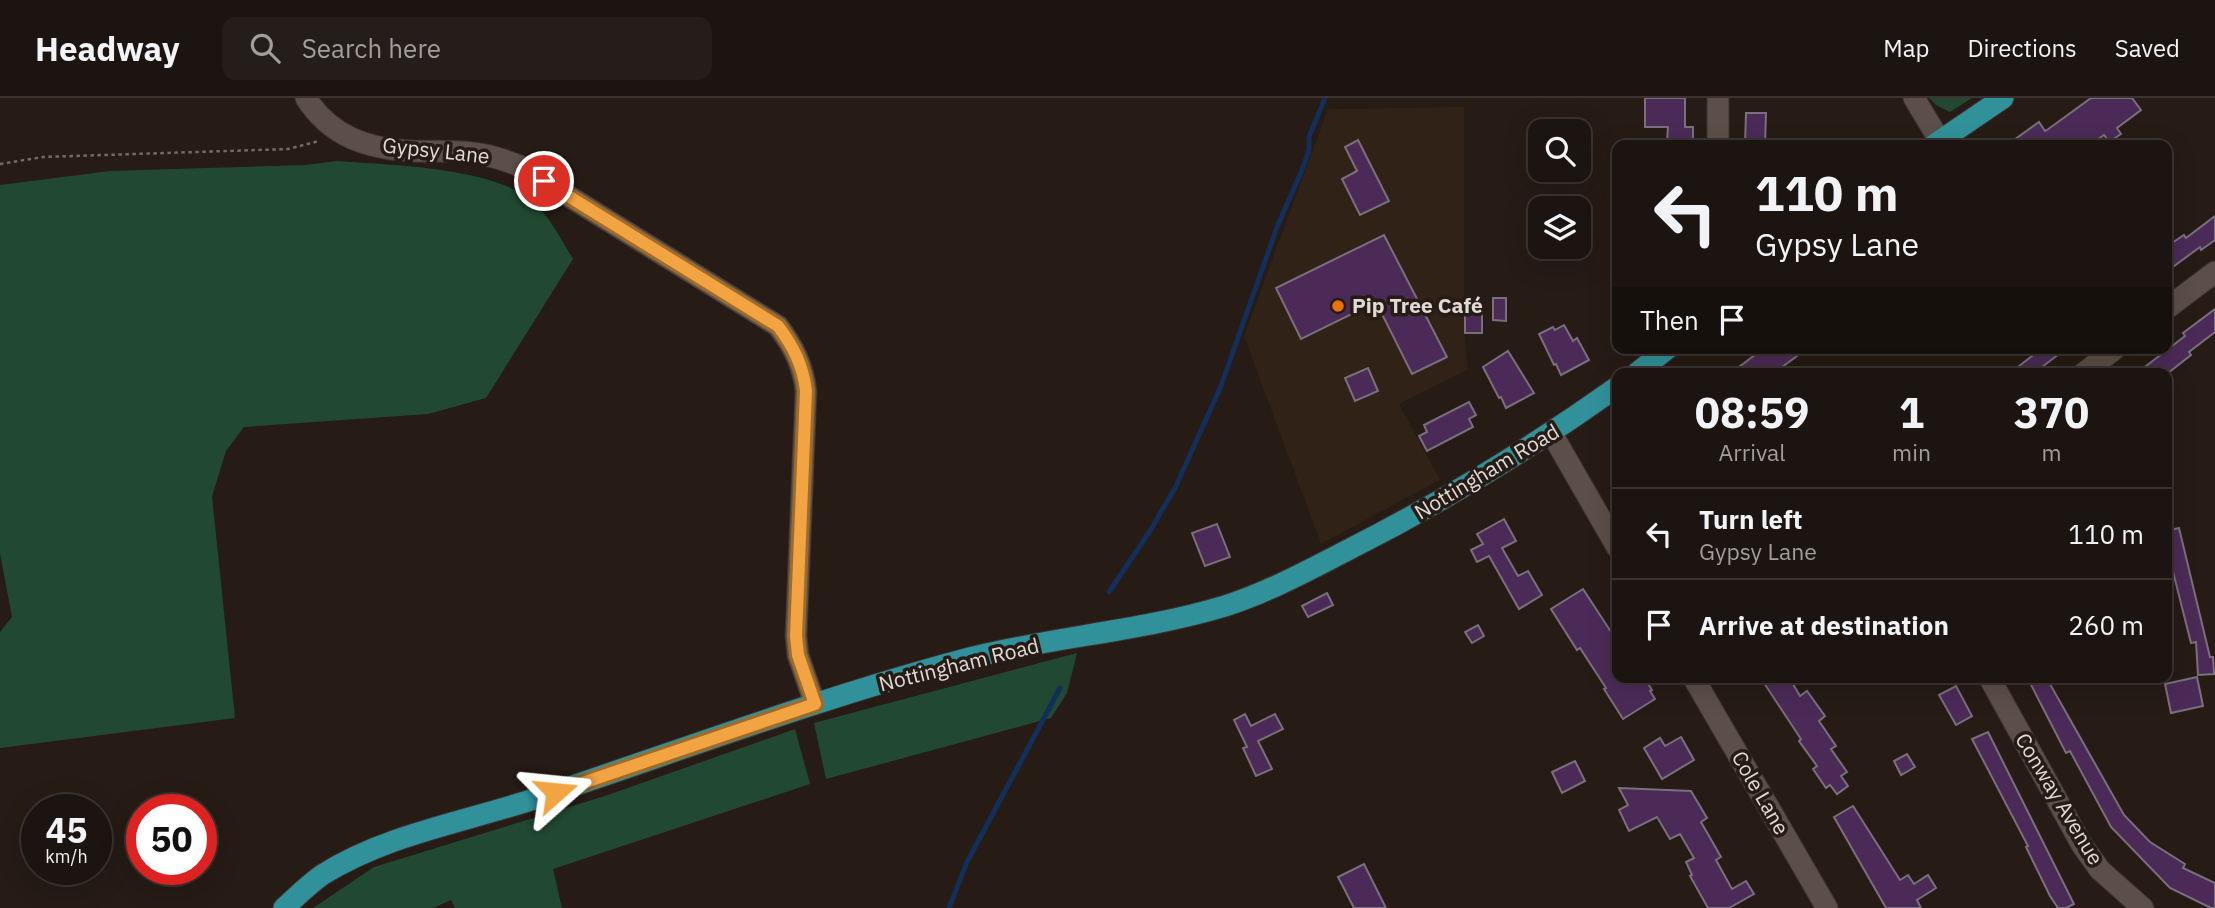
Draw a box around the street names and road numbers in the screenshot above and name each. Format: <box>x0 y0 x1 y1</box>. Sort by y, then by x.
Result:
street label: Gypsy Lane <box>381 130 491 170</box>
street label: Nottingham Road <box>1409 417 1564 525</box>
street label: Nottingham Road <box>876 631 1042 697</box>
street label: Conway Avenue <box>2009 727 2110 870</box>
street label: Cole Lane <box>1726 746 1796 839</box>

